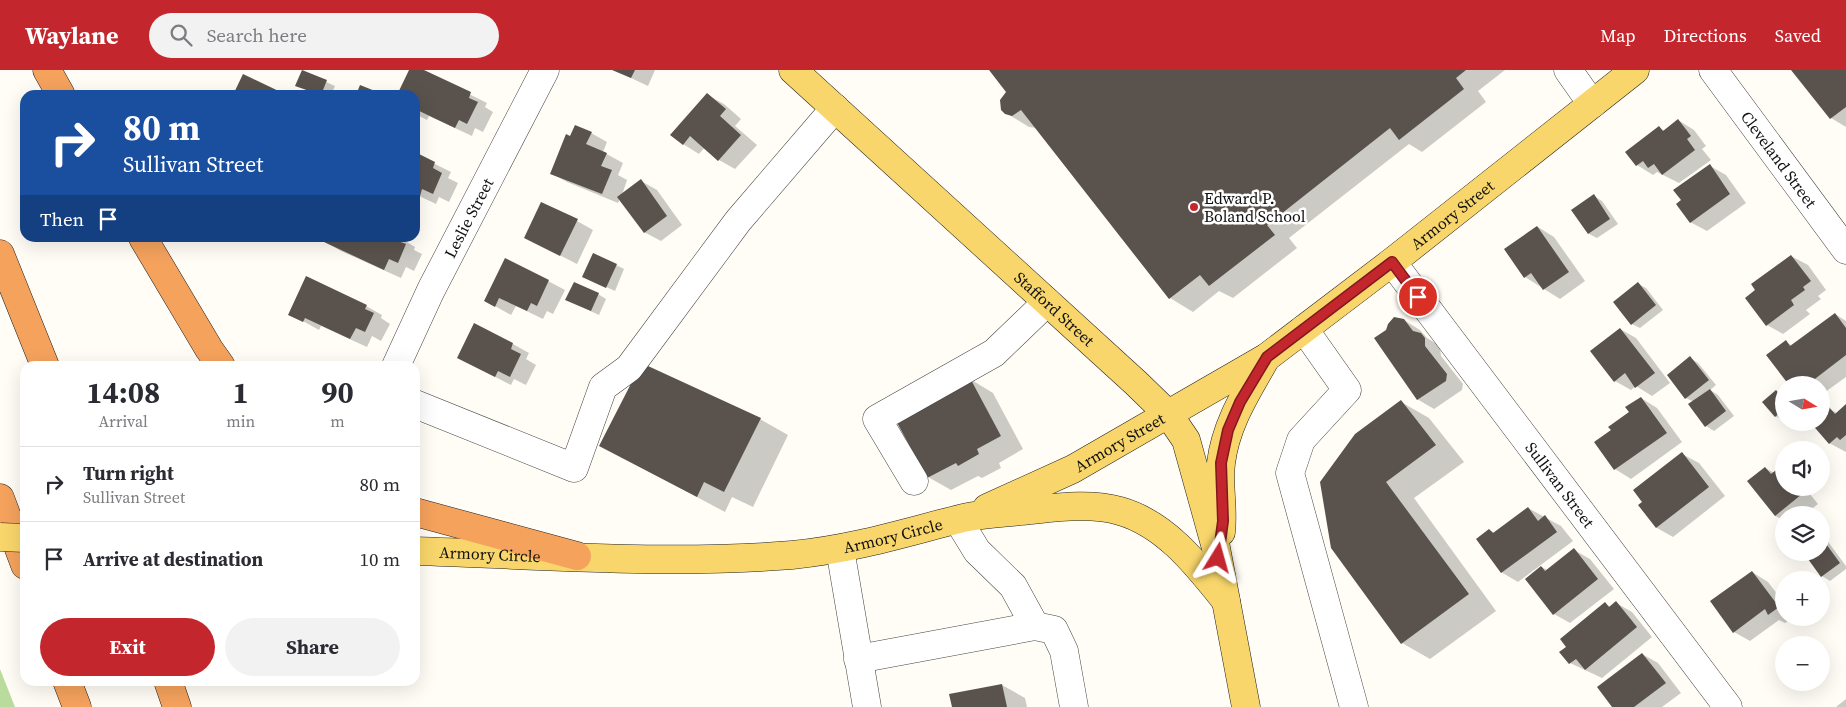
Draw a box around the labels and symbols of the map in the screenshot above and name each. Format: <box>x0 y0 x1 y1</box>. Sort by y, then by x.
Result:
street label: Cleveland Street <box>1736 106 1823 213</box>
street label: Leslie Street <box>439 173 499 262</box>
street label: Armory Street <box>1406 174 1499 254</box>
place label: Edward P. Boland School <box>1204 187 1306 227</box>
marker: Edward P. Boland School <box>1188 201 1200 213</box>
street label: Stafford Street <box>1010 266 1100 351</box>
pin <box>1397 276 1439 318</box>
north arrow <box>1775 376 1830 431</box>
street label: Armory Street <box>1070 407 1169 477</box>
street label: Sullivan Street <box>1521 437 1600 533</box>
street label: Armory Circle <box>841 513 945 558</box>
position arrow <box>1191 531 1243 583</box>
street label: Armory Circle <box>439 541 541 567</box>

